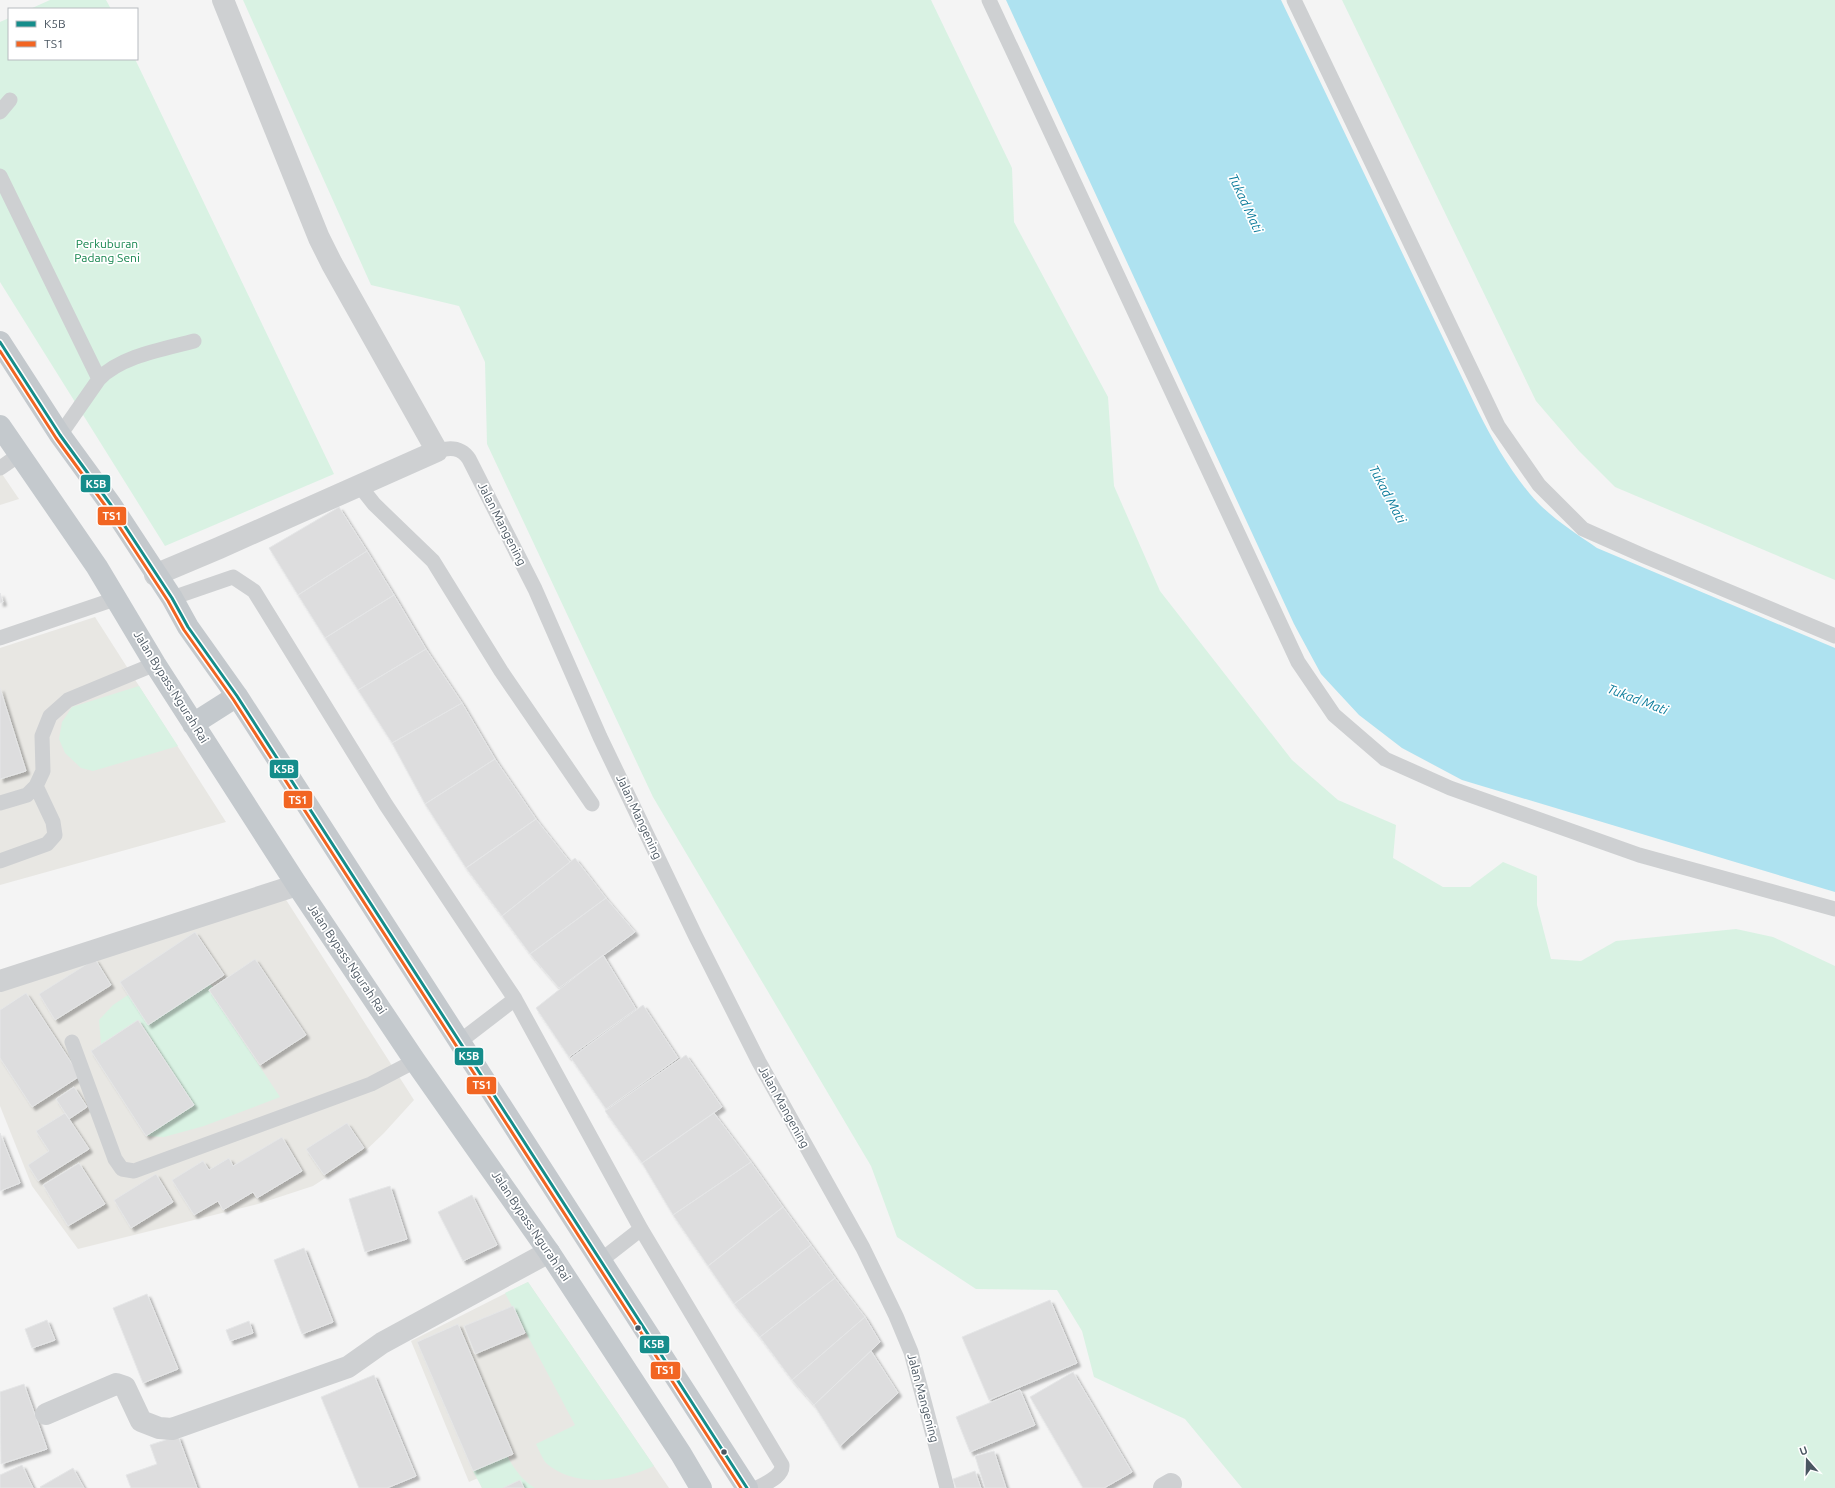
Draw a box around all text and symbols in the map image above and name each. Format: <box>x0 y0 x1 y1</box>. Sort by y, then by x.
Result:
legend <box>8 8 138 60</box>
text: K5B <box>44 17 66 30</box>
text: TS1 <box>44 37 64 50</box>
water label: Tukad Mati <box>1226 171 1266 235</box>
park label: Perkuburan Padang Seni <box>74 237 140 264</box>
water label: Tukad Mati <box>1367 463 1409 526</box>
line badge: K5B <box>80 474 111 493</box>
text: K5B <box>86 478 106 490</box>
street label: Jalan Mangening <box>476 480 529 567</box>
line badge: TS1 <box>97 506 127 526</box>
text: TS1 <box>102 510 122 522</box>
street label: Jalan Bypass Ngurah Rai <box>131 628 211 745</box>
water label: Tukad Mati <box>1606 681 1671 717</box>
line badge: K5B <box>269 759 299 779</box>
text: K5B <box>274 763 294 775</box>
street label: Jalan Mangening <box>614 773 665 861</box>
line badge: TS1 <box>283 790 313 809</box>
text: TS1 <box>288 794 308 806</box>
street label: Jalan Bypass Ngurah Rai <box>306 901 389 1016</box>
line badge: K5B <box>454 1047 484 1066</box>
text: K5B <box>459 1050 479 1062</box>
street label: Jalan Mangening <box>757 1064 812 1150</box>
line badge: TS1 <box>466 1076 497 1095</box>
text: TS1 <box>472 1079 492 1091</box>
street label: Jalan Bypass Ngurah Rai <box>490 1168 573 1283</box>
unlabelled marker <box>633 1323 643 1333</box>
line badge: K5B <box>639 1335 670 1354</box>
text: K5B <box>644 1338 664 1350</box>
street label: Jalan Mangening <box>905 1352 942 1444</box>
line badge: TS1 <box>650 1361 681 1380</box>
text: TS1 <box>655 1364 675 1376</box>
north arrow <box>1787 1440 1827 1480</box>
text: U <box>1798 1444 1809 1458</box>
unlabelled marker <box>719 1447 729 1457</box>

